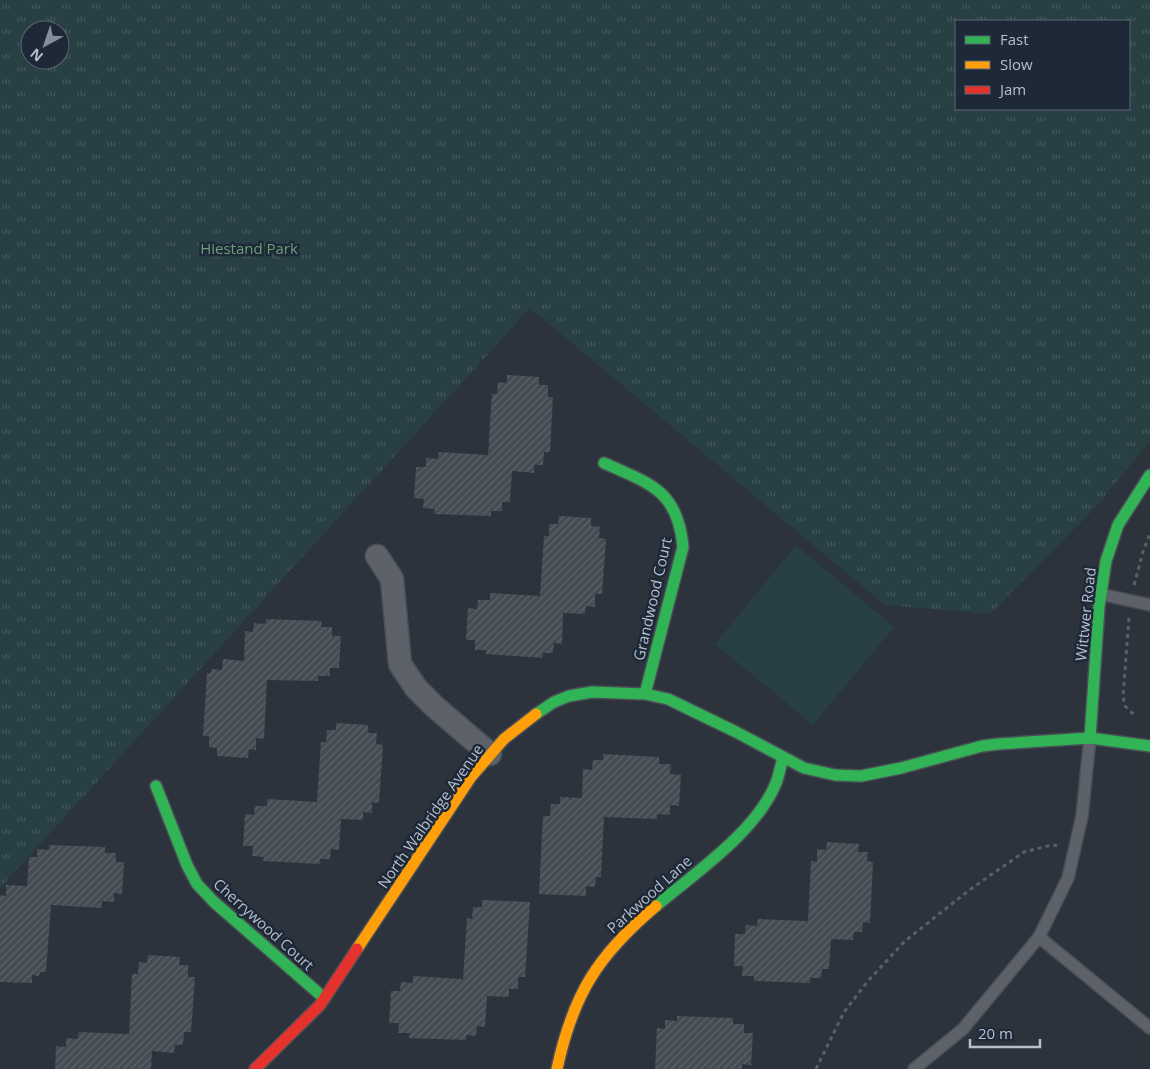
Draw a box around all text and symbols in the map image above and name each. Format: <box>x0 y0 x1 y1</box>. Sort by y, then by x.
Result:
north arrow <box>20 20 70 70</box>
legend <box>955 20 1130 110</box>
text: Fast <box>1000 29 1029 49</box>
text: N <box>26 44 47 66</box>
text: Slow <box>1000 54 1033 74</box>
text: Jam <box>998 79 1026 99</box>
park label: Hiestand Park <box>200 238 298 258</box>
street label: Grandwood Court <box>628 536 676 662</box>
street label: Wittwer Road <box>1070 566 1100 662</box>
street label: North Walbridge Avenue <box>373 740 487 892</box>
street label: Parkwood Lane <box>602 850 696 938</box>
street label: Cherrywood Court <box>209 873 319 975</box>
scale bar <box>970 1016 1040 1048</box>
text: 20 m <box>978 1023 1013 1043</box>

